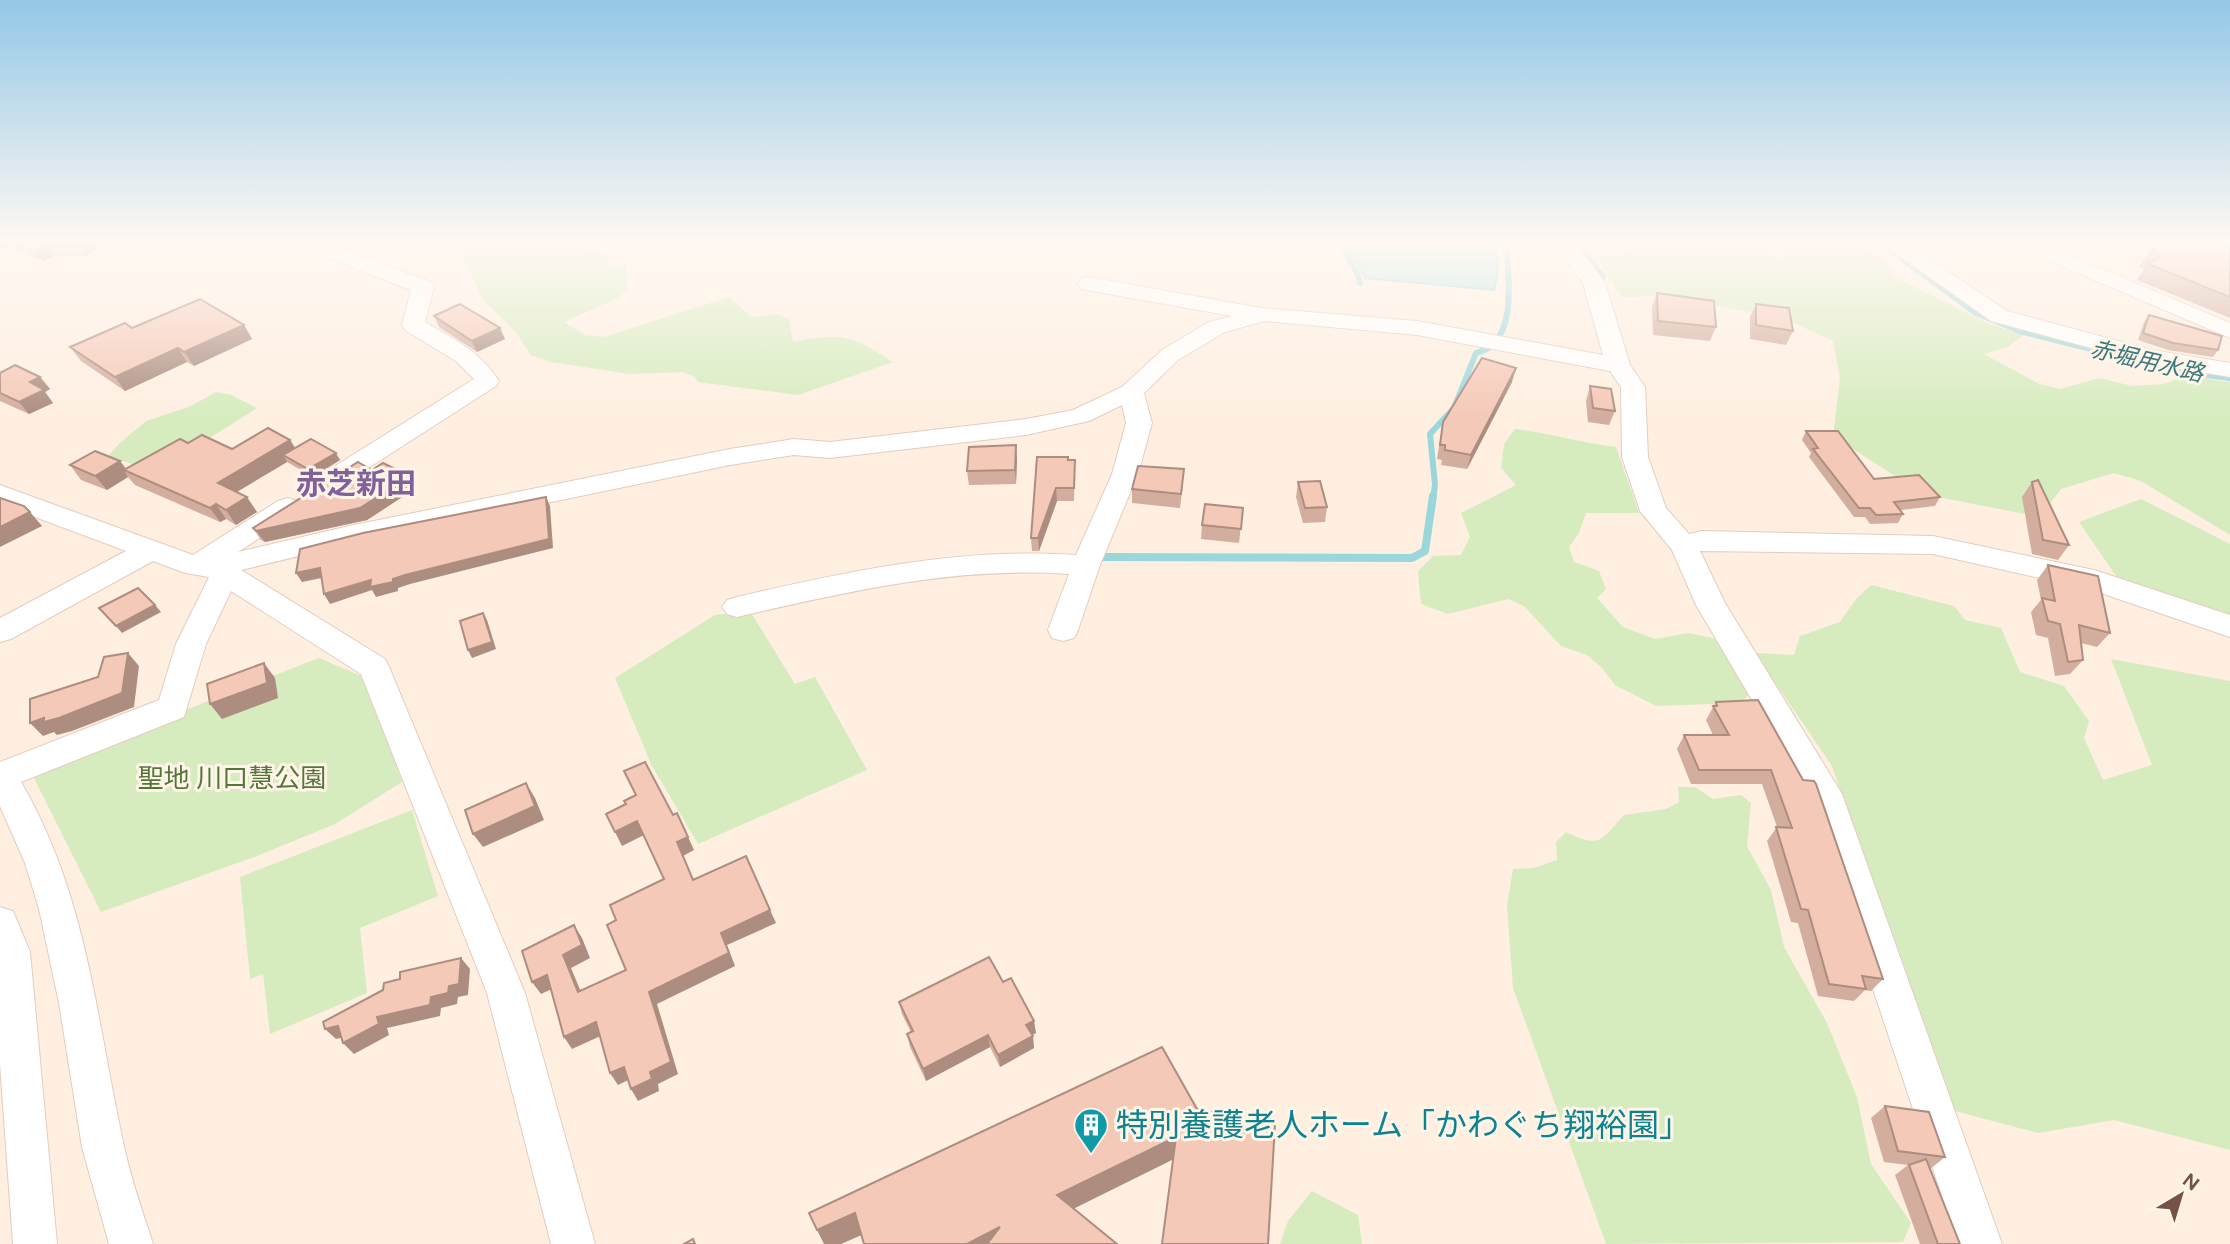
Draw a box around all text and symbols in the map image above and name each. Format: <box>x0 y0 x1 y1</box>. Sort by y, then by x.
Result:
water label: 赤堀用水路 <box>2088 334 2208 388</box>
district label: 赤芝新田 <box>296 465 416 502</box>
park label: 聖地 川口慧公園 <box>138 762 326 794</box>
building icon: 特別養護老人ホーム「かわぐち翔裕園」 <box>1072 1106 1110 1155</box>
place label: 特別養護老人ホーム「かわぐち翔裕園」 <box>1116 1106 1691 1144</box>
north arrow <box>2146 1160 2216 1230</box>
text: N <box>2178 1168 2204 1196</box>

